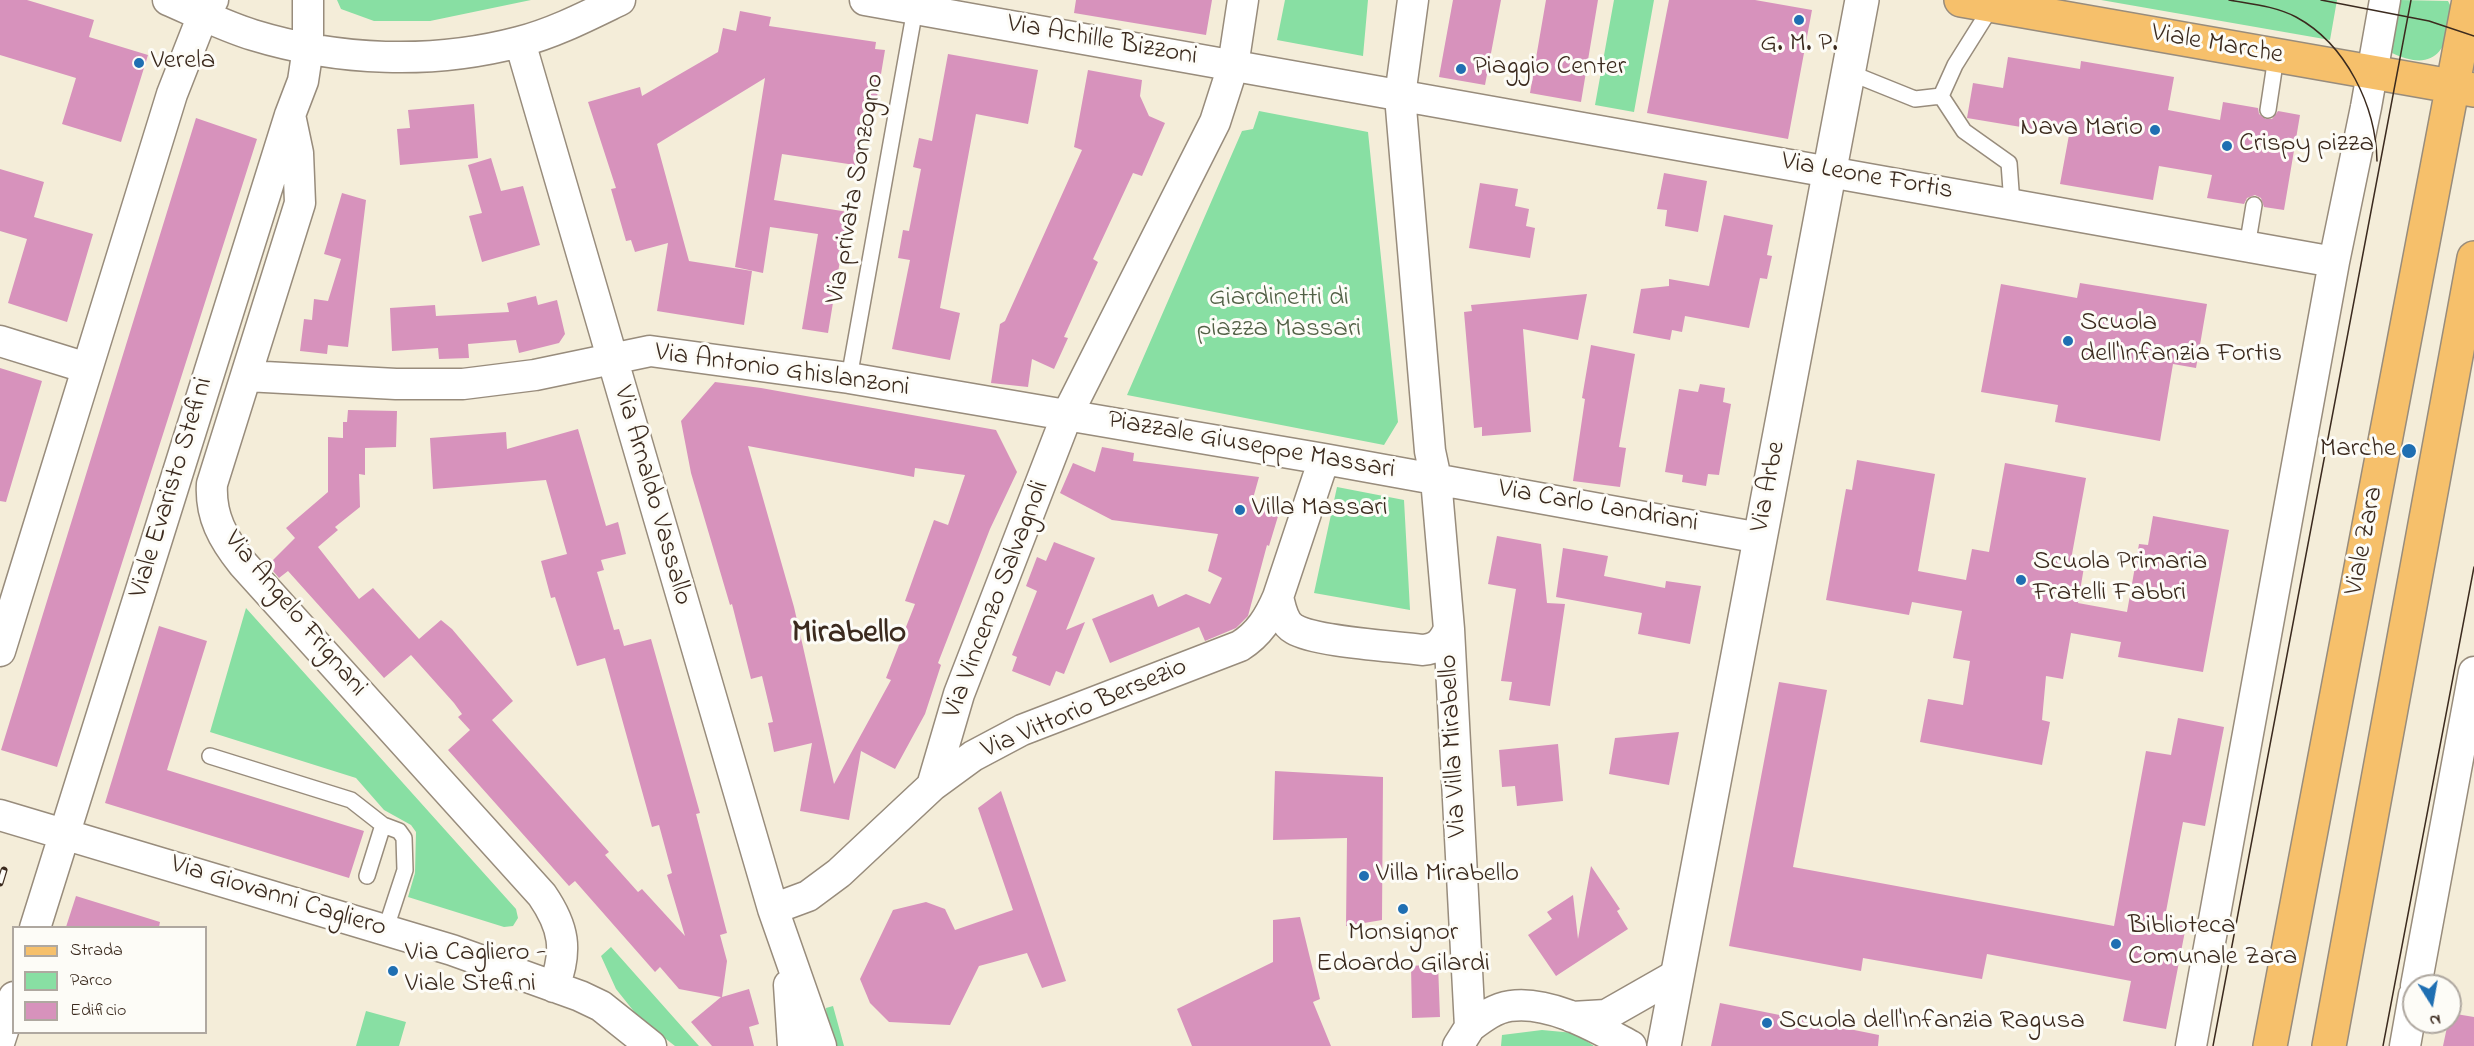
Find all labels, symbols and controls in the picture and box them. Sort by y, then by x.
street label: Via Achille Bizzoni [1004,9,1200,75]
marker: G. M. P. [1792,13,1806,27]
street label: Viale Marche [2149,18,2285,74]
place label: G. M. P. [1760,30,1838,62]
place label: Verela [151,47,215,79]
place label: Piaggio Center [1473,53,1626,85]
marker: Verela [132,56,146,70]
marker: Piaggio Center [1454,62,1468,76]
street label: Via privata Sonzogno [821,71,893,307]
place label: Nava Mario [2020,114,2143,146]
marker: Nava Mario [2148,123,2162,137]
place label: Crispy pizza [2239,130,2374,162]
marker: Crispy pizza [2220,139,2234,153]
street label: Via Leone Fortis [1779,147,1955,209]
park label: Giardinetti di piazza Massari [1197,284,1361,347]
place label: Scuola dell'Infanzia Fortis [2080,309,2282,372]
marker: Scuola dell'Infanzia Fortis [2061,334,2075,348]
street label: Via Antonio Ghislanzoni [653,338,911,406]
street label: Viale Evaristo Stefini [124,374,222,602]
street label: Via Arnaldo Vassallo [604,383,698,609]
street label: Piazzale Giuseppe Massari [1105,406,1397,488]
place label: Marche [2320,435,2396,467]
street label: Via Arbe [1745,439,1795,535]
marker: Marche [2400,442,2418,460]
street label: Via Carlo Landriani [1496,474,1700,542]
street label: Via Vincenzo Salvagnoli [938,477,1058,723]
street label: Viale Zara [2340,484,2392,598]
place label: Villa Massari [1252,494,1388,526]
marker: Villa Massari [1233,503,1247,517]
street label: Via Angelo Frignani [215,525,373,705]
place label: Scuola Primaria Fratelli Fabbri [2033,548,2207,611]
marker: Scuola Primaria Fratelli Fabbri [2014,573,2028,587]
district label: Mirabello [792,616,906,656]
street label: Via Vittorio Bersezio [977,652,1193,768]
street label: Via Villa Mirabello [1434,654,1476,838]
street label: Via Giovanni Cagliero [166,850,390,946]
place label: Villa Mirabello [1376,860,1519,892]
marker: Villa Mirabello [1357,869,1371,883]
marker: Monsignor Edoardo Gilardi [1396,902,1410,916]
place label: Biblioteca Comunale Zara [2128,912,2297,975]
place label: Monsignor Edoardo Gilardi [1316,919,1490,982]
legend [12,926,207,1034]
marker: Biblioteca Comunale Zara [2109,937,2123,951]
text: Strada [70,938,123,964]
place label: Via Cagliero - Viale Stefini [405,939,546,1002]
marker: Via Cagliero - Viale Stefini [386,964,400,978]
text: Parco [70,968,112,994]
north arrow [2402,974,2462,1034]
text: Edificio [70,998,126,1024]
place label: Scuola dell'Infanzia Ragusa [1779,1007,2085,1039]
text: N [2427,1007,2443,1033]
marker: Scuola dell'Infanzia Ragusa [1760,1016,1774,1030]

